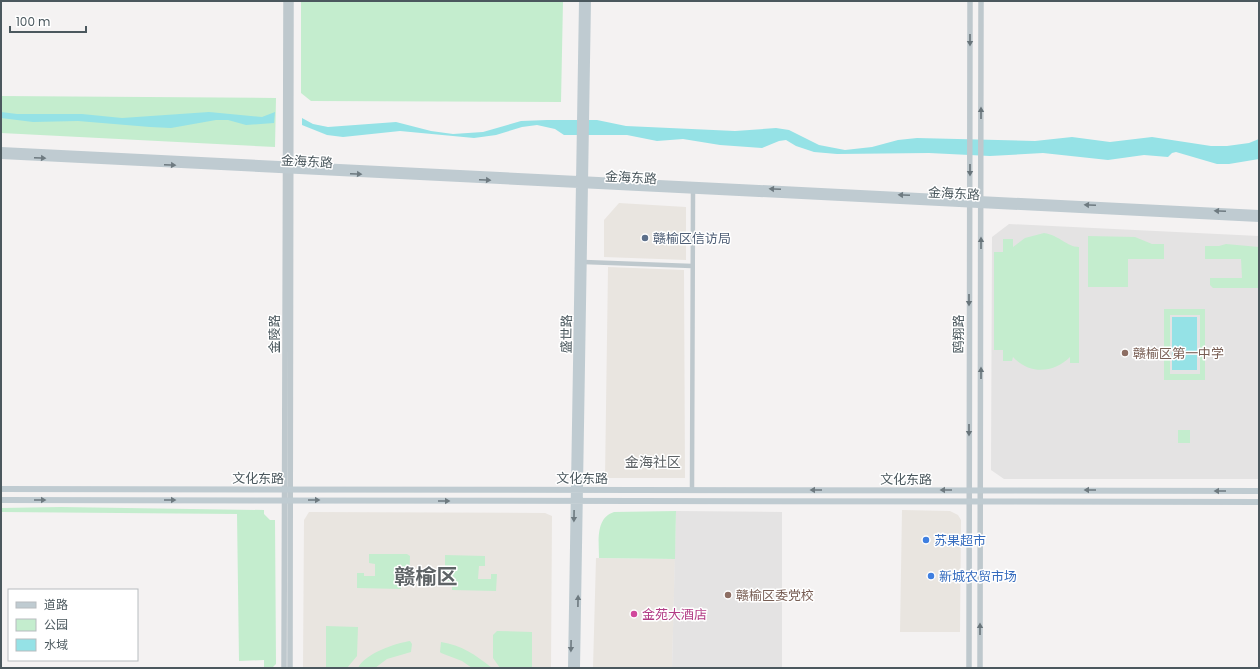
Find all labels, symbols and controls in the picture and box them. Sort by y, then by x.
scale bar [10,8,86,34]
text: 100 m [16,13,50,30]
one-way arrow [967,34,973,47]
one-way arrow [978,106,984,119]
street label: 金海东路 [281,151,333,172]
one-way arrow [34,155,46,162]
one-way arrow [164,162,177,168]
one-way arrow [967,164,973,177]
street label: 金海东路 [605,167,657,188]
one-way arrow [350,171,363,177]
one-way arrow [479,177,491,184]
street label: 金海东路 [928,183,980,204]
one-way arrow [768,186,781,192]
one-way arrow [898,192,910,199]
one-way arrow [1084,201,1096,208]
one-way arrow [1214,207,1226,214]
place label: 赣榆区信访局 [653,229,731,248]
marker: 赣榆区信访局 [640,233,650,243]
one-way arrow [978,236,984,249]
one-way arrow [966,294,972,307]
street label: 金陵路 [265,314,284,354]
street label: 盛世路 [557,314,576,354]
street label: 鸥翔路 [949,314,968,354]
place label: 赣榆区第一中学 [1133,344,1224,363]
marker: 赣榆区第一中学 [1120,348,1130,358]
one-way arrow [978,366,984,379]
one-way arrow [966,424,972,437]
district label: 金海社区 [625,452,681,472]
street label: 文化东路 [232,469,284,488]
street label: 文化东路 [556,469,608,488]
street label: 文化东路 [880,470,932,489]
one-way arrow [809,487,822,493]
one-way arrow [939,487,952,493]
one-way arrow [1083,487,1096,493]
one-way arrow [1213,488,1226,494]
one-way arrow [34,497,47,503]
one-way arrow [164,497,177,503]
one-way arrow [308,497,321,503]
one-way arrow [438,498,451,504]
one-way arrow [571,510,577,523]
place label: 苏果超市 [934,531,986,550]
marker: 苏果超市 [921,535,931,545]
district label: 赣榆区 [395,562,458,591]
place label: 新城农贸市场 [939,567,1017,586]
marker: 新城农贸市场 [926,571,936,581]
place label: 赣榆区委党校 [736,586,814,605]
legend [8,589,138,661]
marker: 赣榆区委党校 [723,590,733,600]
one-way arrow [575,594,581,607]
text: 道路 [44,596,68,613]
place label: 金苑大酒店 [642,605,707,624]
marker: 金苑大酒店 [629,609,639,619]
text: 公园 [44,616,68,633]
one-way arrow [977,622,983,635]
text: 水域 [44,636,68,653]
one-way arrow [568,640,574,653]

